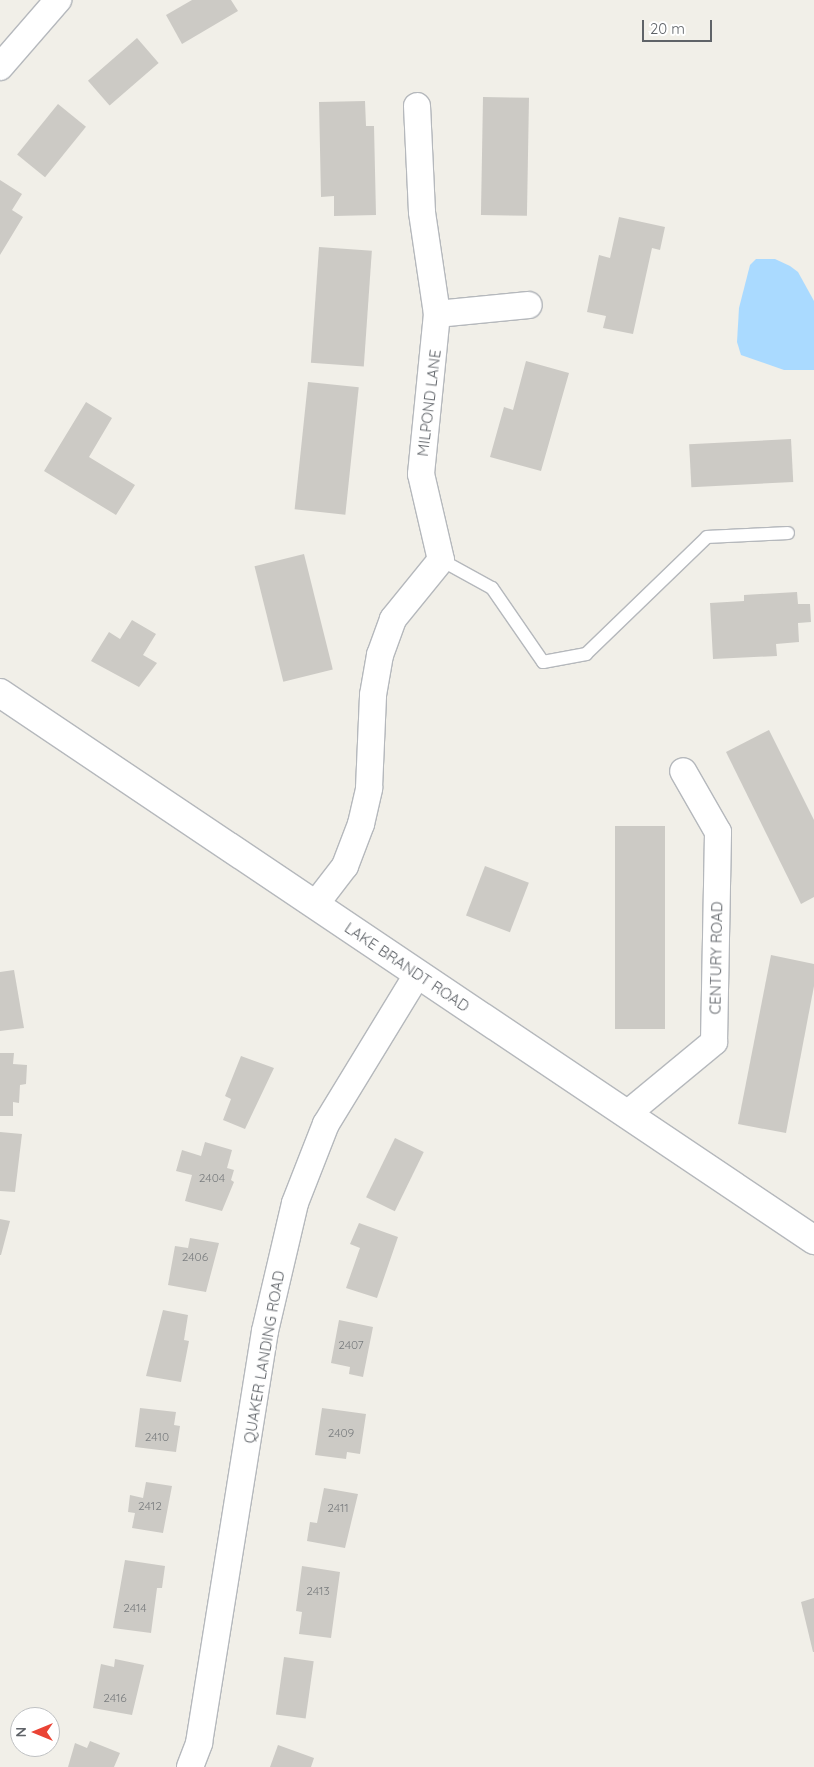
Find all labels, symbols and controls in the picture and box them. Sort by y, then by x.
scale bar [644,10,714,42]
text: 20 m [650,19,685,38]
street label: MILPOND LANE [414,349,444,457]
street label: CENTURY ROAD [706,901,726,1015]
street label: LAKE BRANDT ROAD [341,919,473,1015]
house number: 2404 [199,1171,225,1185]
house number: 2406 [182,1250,208,1264]
street label: QUAKER LANDING ROAD [240,1269,288,1445]
house number: 2407 [338,1338,364,1352]
house number: 2409 [328,1426,354,1440]
house number: 2410 [145,1430,169,1444]
house number: 2412 [138,1499,162,1513]
house number: 2411 [327,1501,349,1515]
house number: 2413 [306,1584,330,1598]
house number: 2414 [123,1601,147,1615]
house number: 2416 [103,1691,127,1705]
north arrow [10,1707,60,1757]
text: N [12,1727,30,1737]

